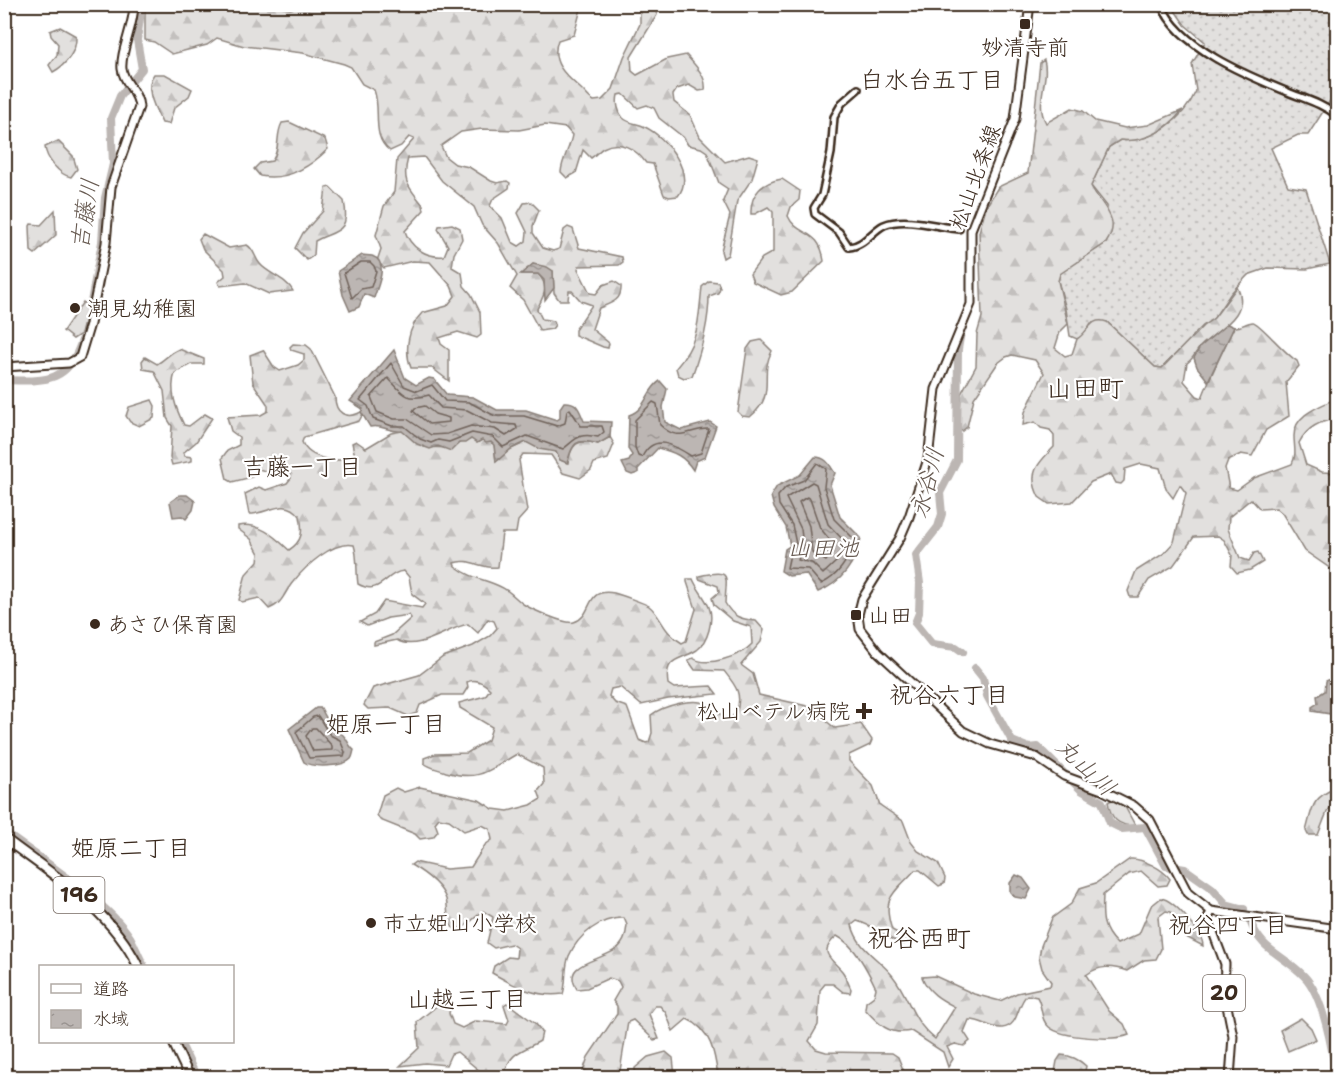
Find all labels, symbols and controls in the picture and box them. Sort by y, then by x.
marker: 妙清寺前 [1018,17,1032,31]
place label: 妙清寺前 [981,33,1069,62]
district label: 白水台五丁目 [860,64,1004,96]
street label: 松山北条線 [943,120,1007,234]
water label: 吉藤川 [64,176,106,252]
place label: 潮見幼稚園 [87,294,197,323]
marker: 潮見幼稚園 [68,301,82,315]
district label: 山田町 [1046,370,1124,405]
water label: 永谷川 [902,444,952,522]
district label: 吉藤一丁目 [242,451,362,483]
water label: 山田池 [787,532,860,564]
place label: 山田 [868,601,912,630]
marker: 山田 [849,608,863,622]
place label: あさひ保育園 [107,610,238,639]
marker: あさひ保育園 [88,617,102,631]
district label: 祝谷六丁目 [889,679,1009,711]
place label: 松山ベテル病院 [697,697,850,726]
marker: 松山ベテル病院 [855,702,873,720]
district label: 姫原一丁目 [326,708,446,740]
water label: 丸山川 [1049,730,1123,804]
district label: 姫原二丁目 [71,832,191,864]
road number: 196 [54,877,104,913]
place label: 市立姫山小学校 [383,909,537,938]
district label: 祝谷四丁目 [1168,909,1288,941]
marker: 市立姫山小学校 [364,916,378,930]
district label: 祝谷西町 [867,920,971,955]
legend [39,965,234,1043]
road number: 20 [1203,975,1245,1011]
text: 道路 [93,977,129,1001]
district label: 山越三丁目 [407,983,527,1015]
text: 水域 [93,1007,129,1031]

